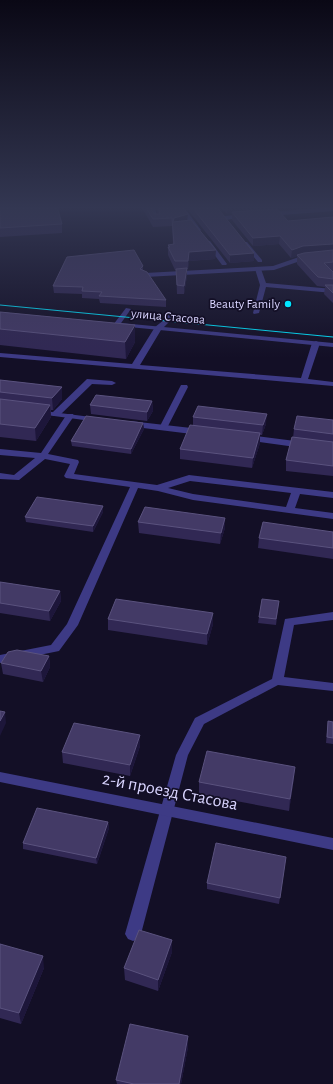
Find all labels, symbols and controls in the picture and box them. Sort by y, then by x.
place label: Beauty Family [209,298,280,311]
marker: Beauty Family [283,299,293,309]
street label: улица Стасова [130,307,206,327]
street label: 2-й проезд Стасова [101,770,239,814]

